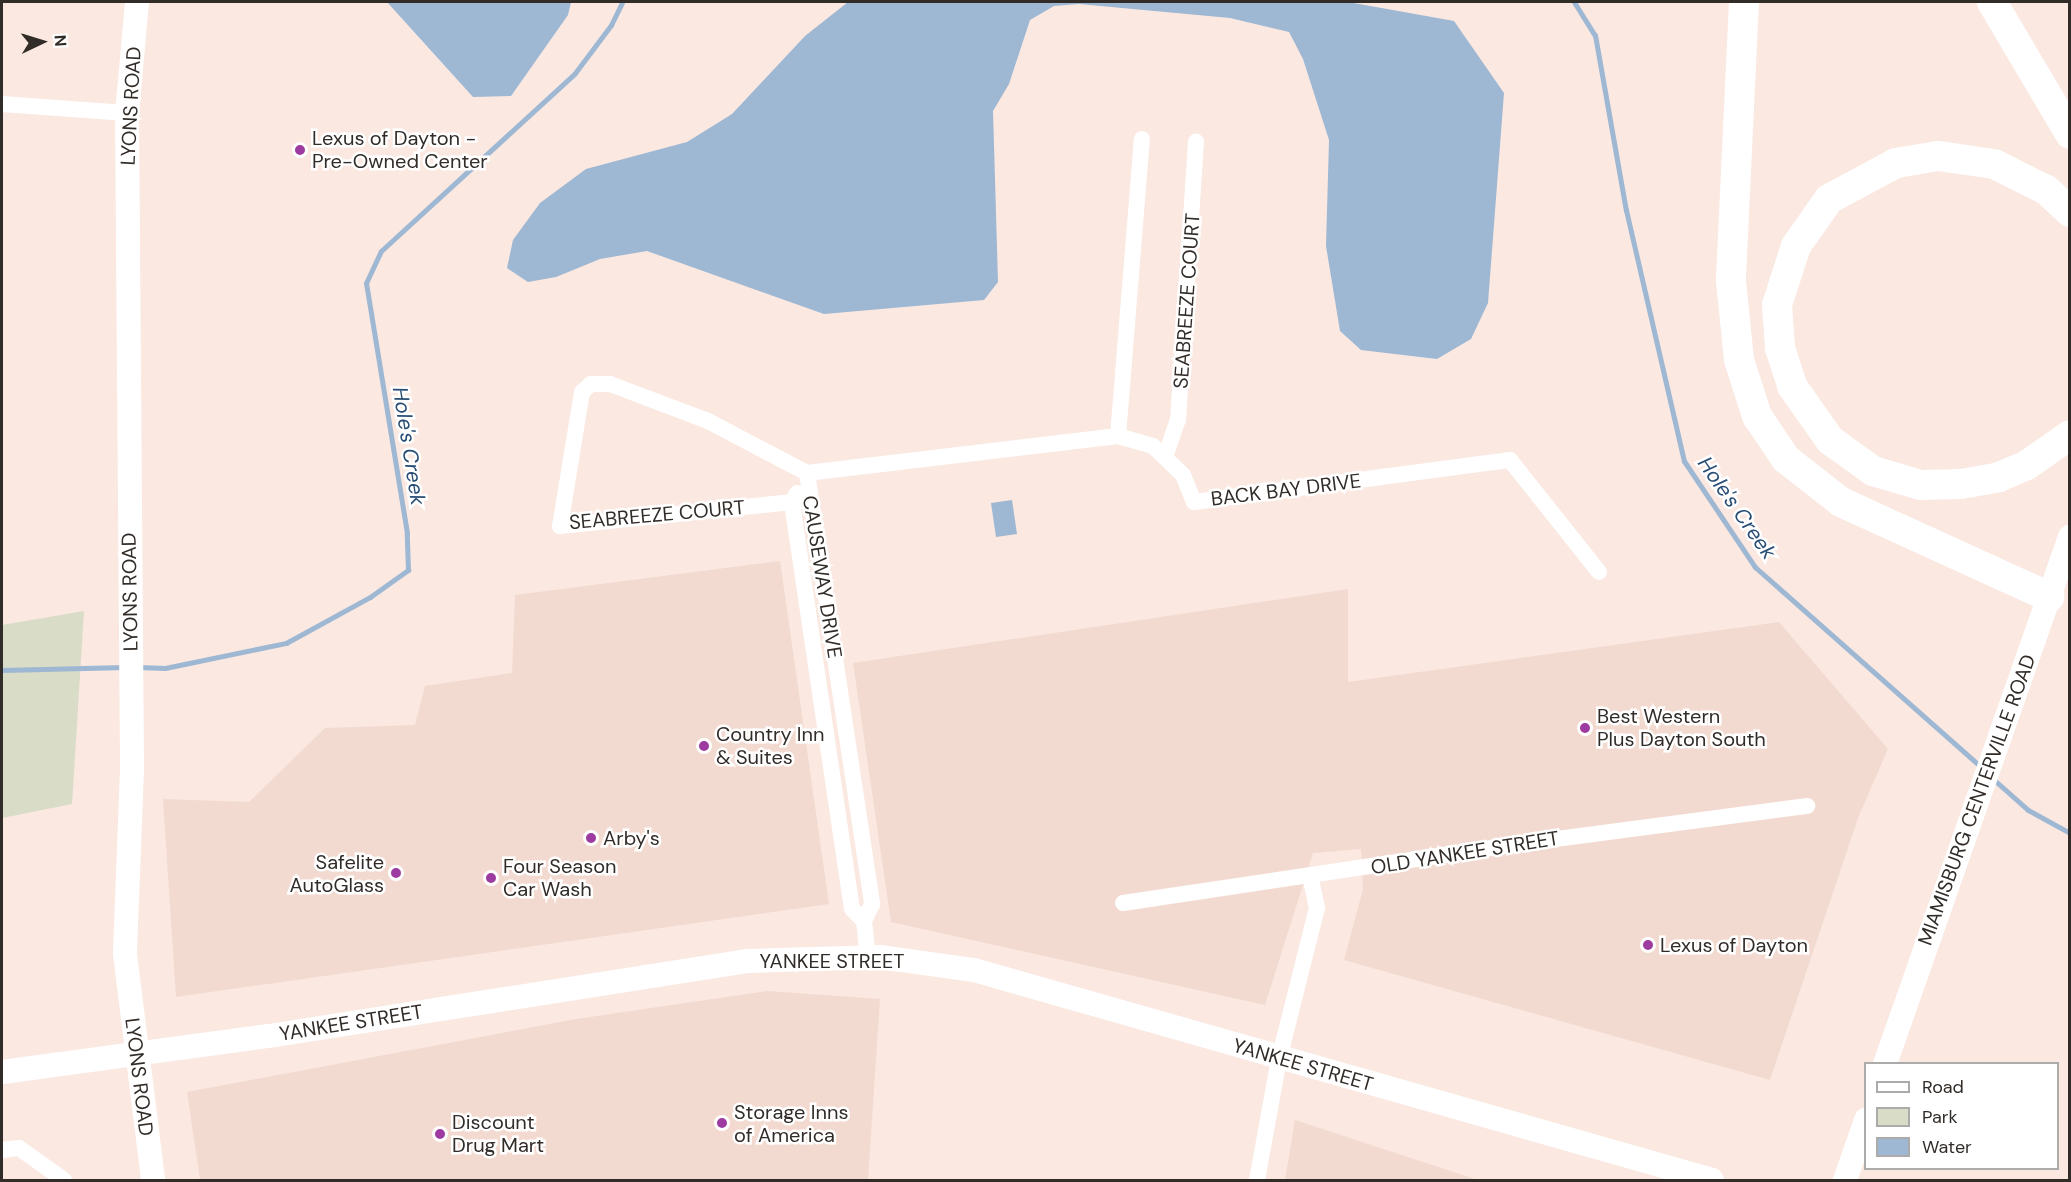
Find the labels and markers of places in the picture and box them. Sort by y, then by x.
place label: Lexus of Dayton - Pre-Owned Center [312,126,488,173]
marker: Lexus of Dayton - Pre-Owned Center [293,143,307,157]
place label: Best Western Plus Dayton South [1597,704,1766,751]
marker: Best Western Plus Dayton South [1578,721,1592,735]
place label: Country Inn & Suites [716,722,824,769]
marker: Country Inn & Suites [697,739,711,753]
place label: Arby's [603,826,660,850]
marker: Arby's [584,831,598,845]
place label: Safelite AutoGlass [289,850,384,897]
place label: Four Season Car Wash [503,855,617,902]
marker: Safelite AutoGlass [389,866,403,880]
marker: Four Season Car Wash [484,871,498,885]
place label: Lexus of Dayton [1660,933,1808,957]
marker: Lexus of Dayton [1641,938,1655,952]
place label: Storage Inns of America [734,1100,848,1147]
place label: Discount Drug Mart [452,1110,544,1157]
marker: Storage Inns of America [715,1116,729,1130]
marker: Discount Drug Mart [433,1127,447,1141]

